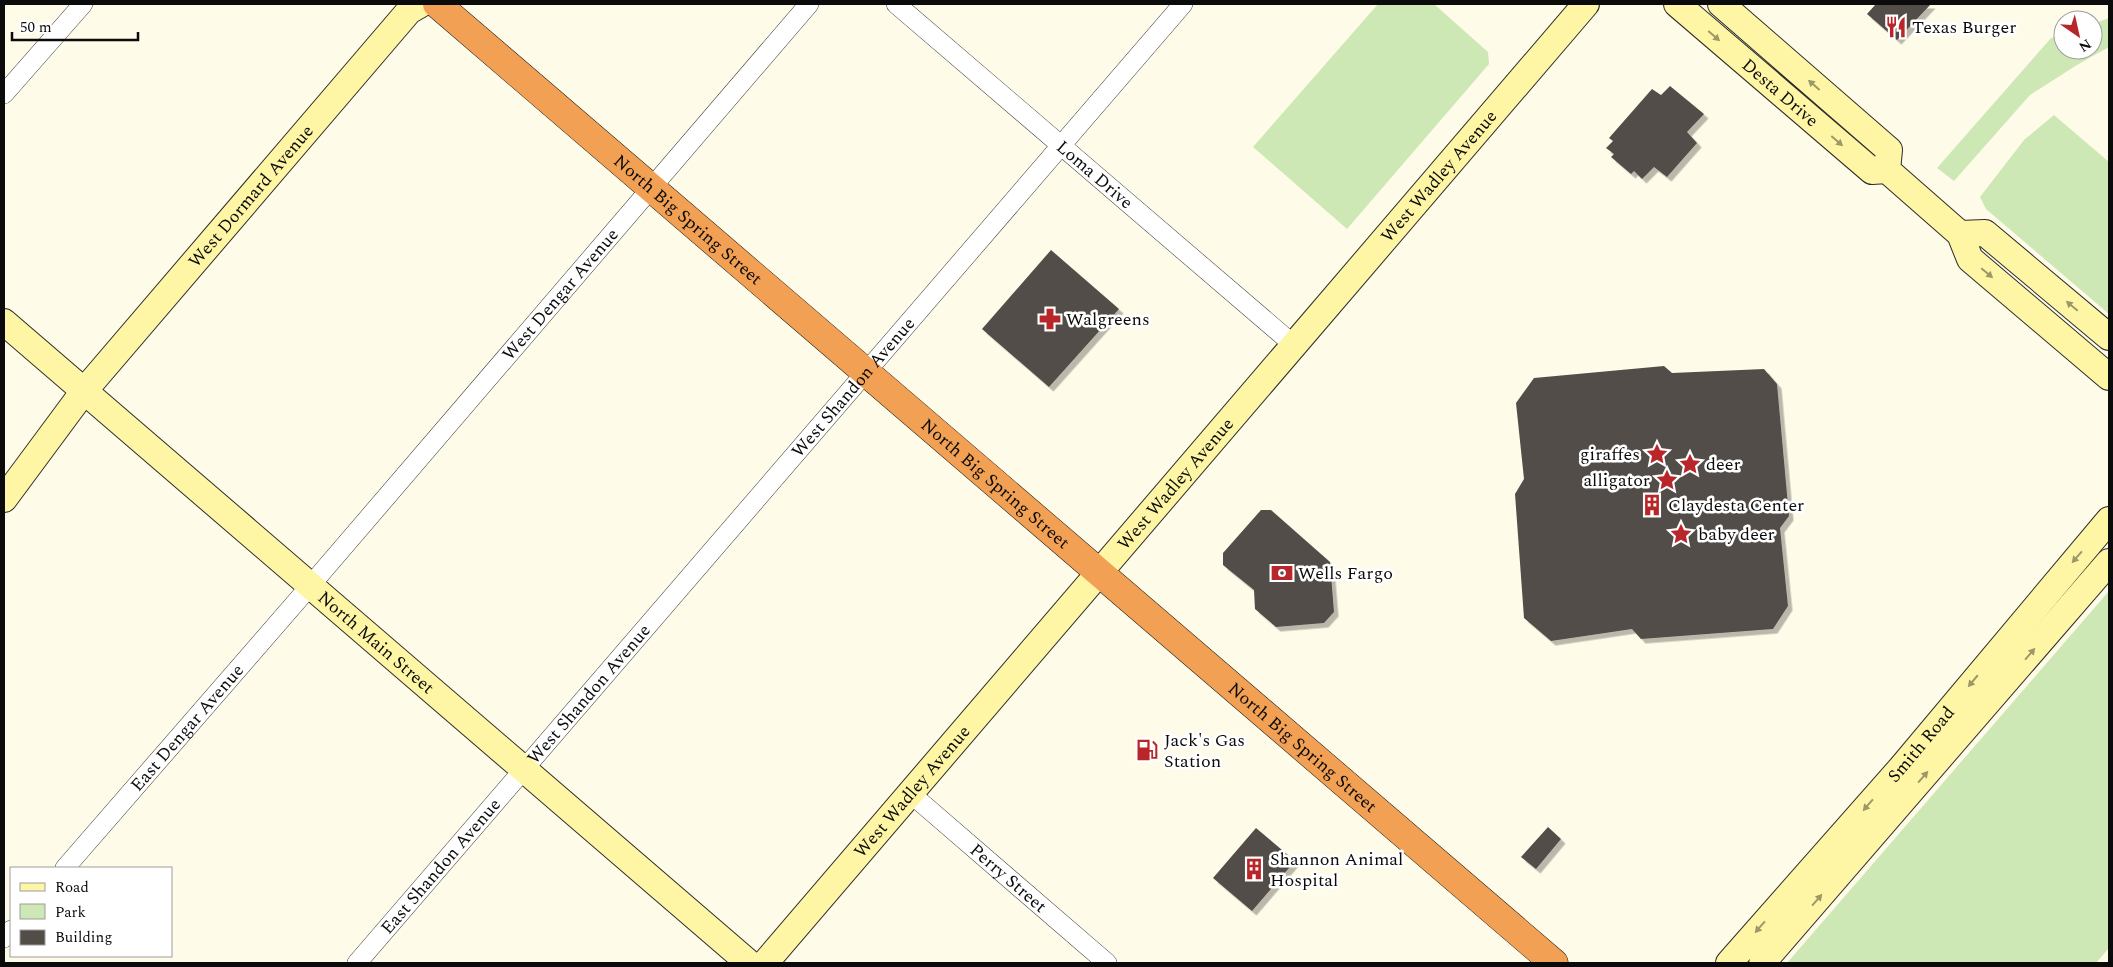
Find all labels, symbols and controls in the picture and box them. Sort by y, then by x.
scale bar [12,10,139,42]
north arrow [2053,10,2103,60]
restaurant icon: Texas Burger [1883,14,1909,40]
place label: Texas Burger [1912,14,2016,41]
text: 50 m [20,16,52,39]
one-way arrow [1707,30,1720,41]
text: N [2074,33,2096,57]
street label: Desta Drive [1735,52,1824,134]
one-way arrow [1809,79,1821,91]
street label: West Wadley Avenue [1374,104,1504,249]
street label: West Dormard Avenue [182,119,320,274]
street label: Loma Drive [1050,134,1139,216]
one-way arrow [1831,136,1844,147]
street label: North Big Spring Street [607,148,768,292]
street label: West Dengar Avenue [496,222,625,367]
one-way arrow [1981,267,1993,279]
one-way arrow [2066,301,2078,312]
pharmacy icon: Walgreens [1037,306,1063,332]
place label: Walgreens [1066,306,1150,333]
street label: West Shandon Avenue [785,311,922,464]
street label: North Big Spring Street [915,412,1076,556]
street label: West Wadley Avenue [1111,412,1240,556]
place label: giraffes [1580,441,1640,468]
place icon: giraffes [1644,441,1670,467]
place icon: deer [1677,451,1703,477]
place label: deer [1706,451,1741,478]
place label: alligator [1583,467,1650,494]
place icon: alligator [1654,467,1680,493]
building icon: Claydesta Center [1639,492,1665,518]
place label: Claydesta Center [1668,492,1804,519]
place icon: baby deer [1668,521,1694,547]
place label: baby deer [1698,521,1775,548]
one-way arrow [2071,550,2083,562]
bank icon: Wells Fargo [1269,560,1295,586]
place label: Wells Fargo [1298,560,1393,587]
street label: North Main Street [311,585,440,701]
street label: West Shandon Avenue [521,618,657,771]
one-way arrow [2024,648,2035,661]
street label: East Dengar Avenue [124,658,251,798]
one-way arrow [1967,675,1979,687]
street label: North Big Spring Street [1222,676,1383,819]
street label: Smith Road [1881,700,1961,789]
street label: West Wadley Avenue [848,719,977,864]
place label: Jack's Gas Station [1164,727,1245,775]
fuel station icon: Jack's Gas Station [1134,737,1160,763]
one-way arrow [1917,771,1929,783]
street label: East Shandon Avenue [374,792,507,941]
one-way arrow [1862,799,1874,811]
street label: Perry Street [963,837,1053,919]
place label: Shannon Animal Hospital [1270,846,1403,894]
building icon: Shannon Animal Hospital [1241,856,1267,882]
legend [10,867,172,957]
text: Road [55,876,89,899]
one-way arrow [1811,894,1823,906]
text: Park [55,901,86,924]
one-way arrow [1755,921,1766,934]
text: Building [55,926,112,949]

